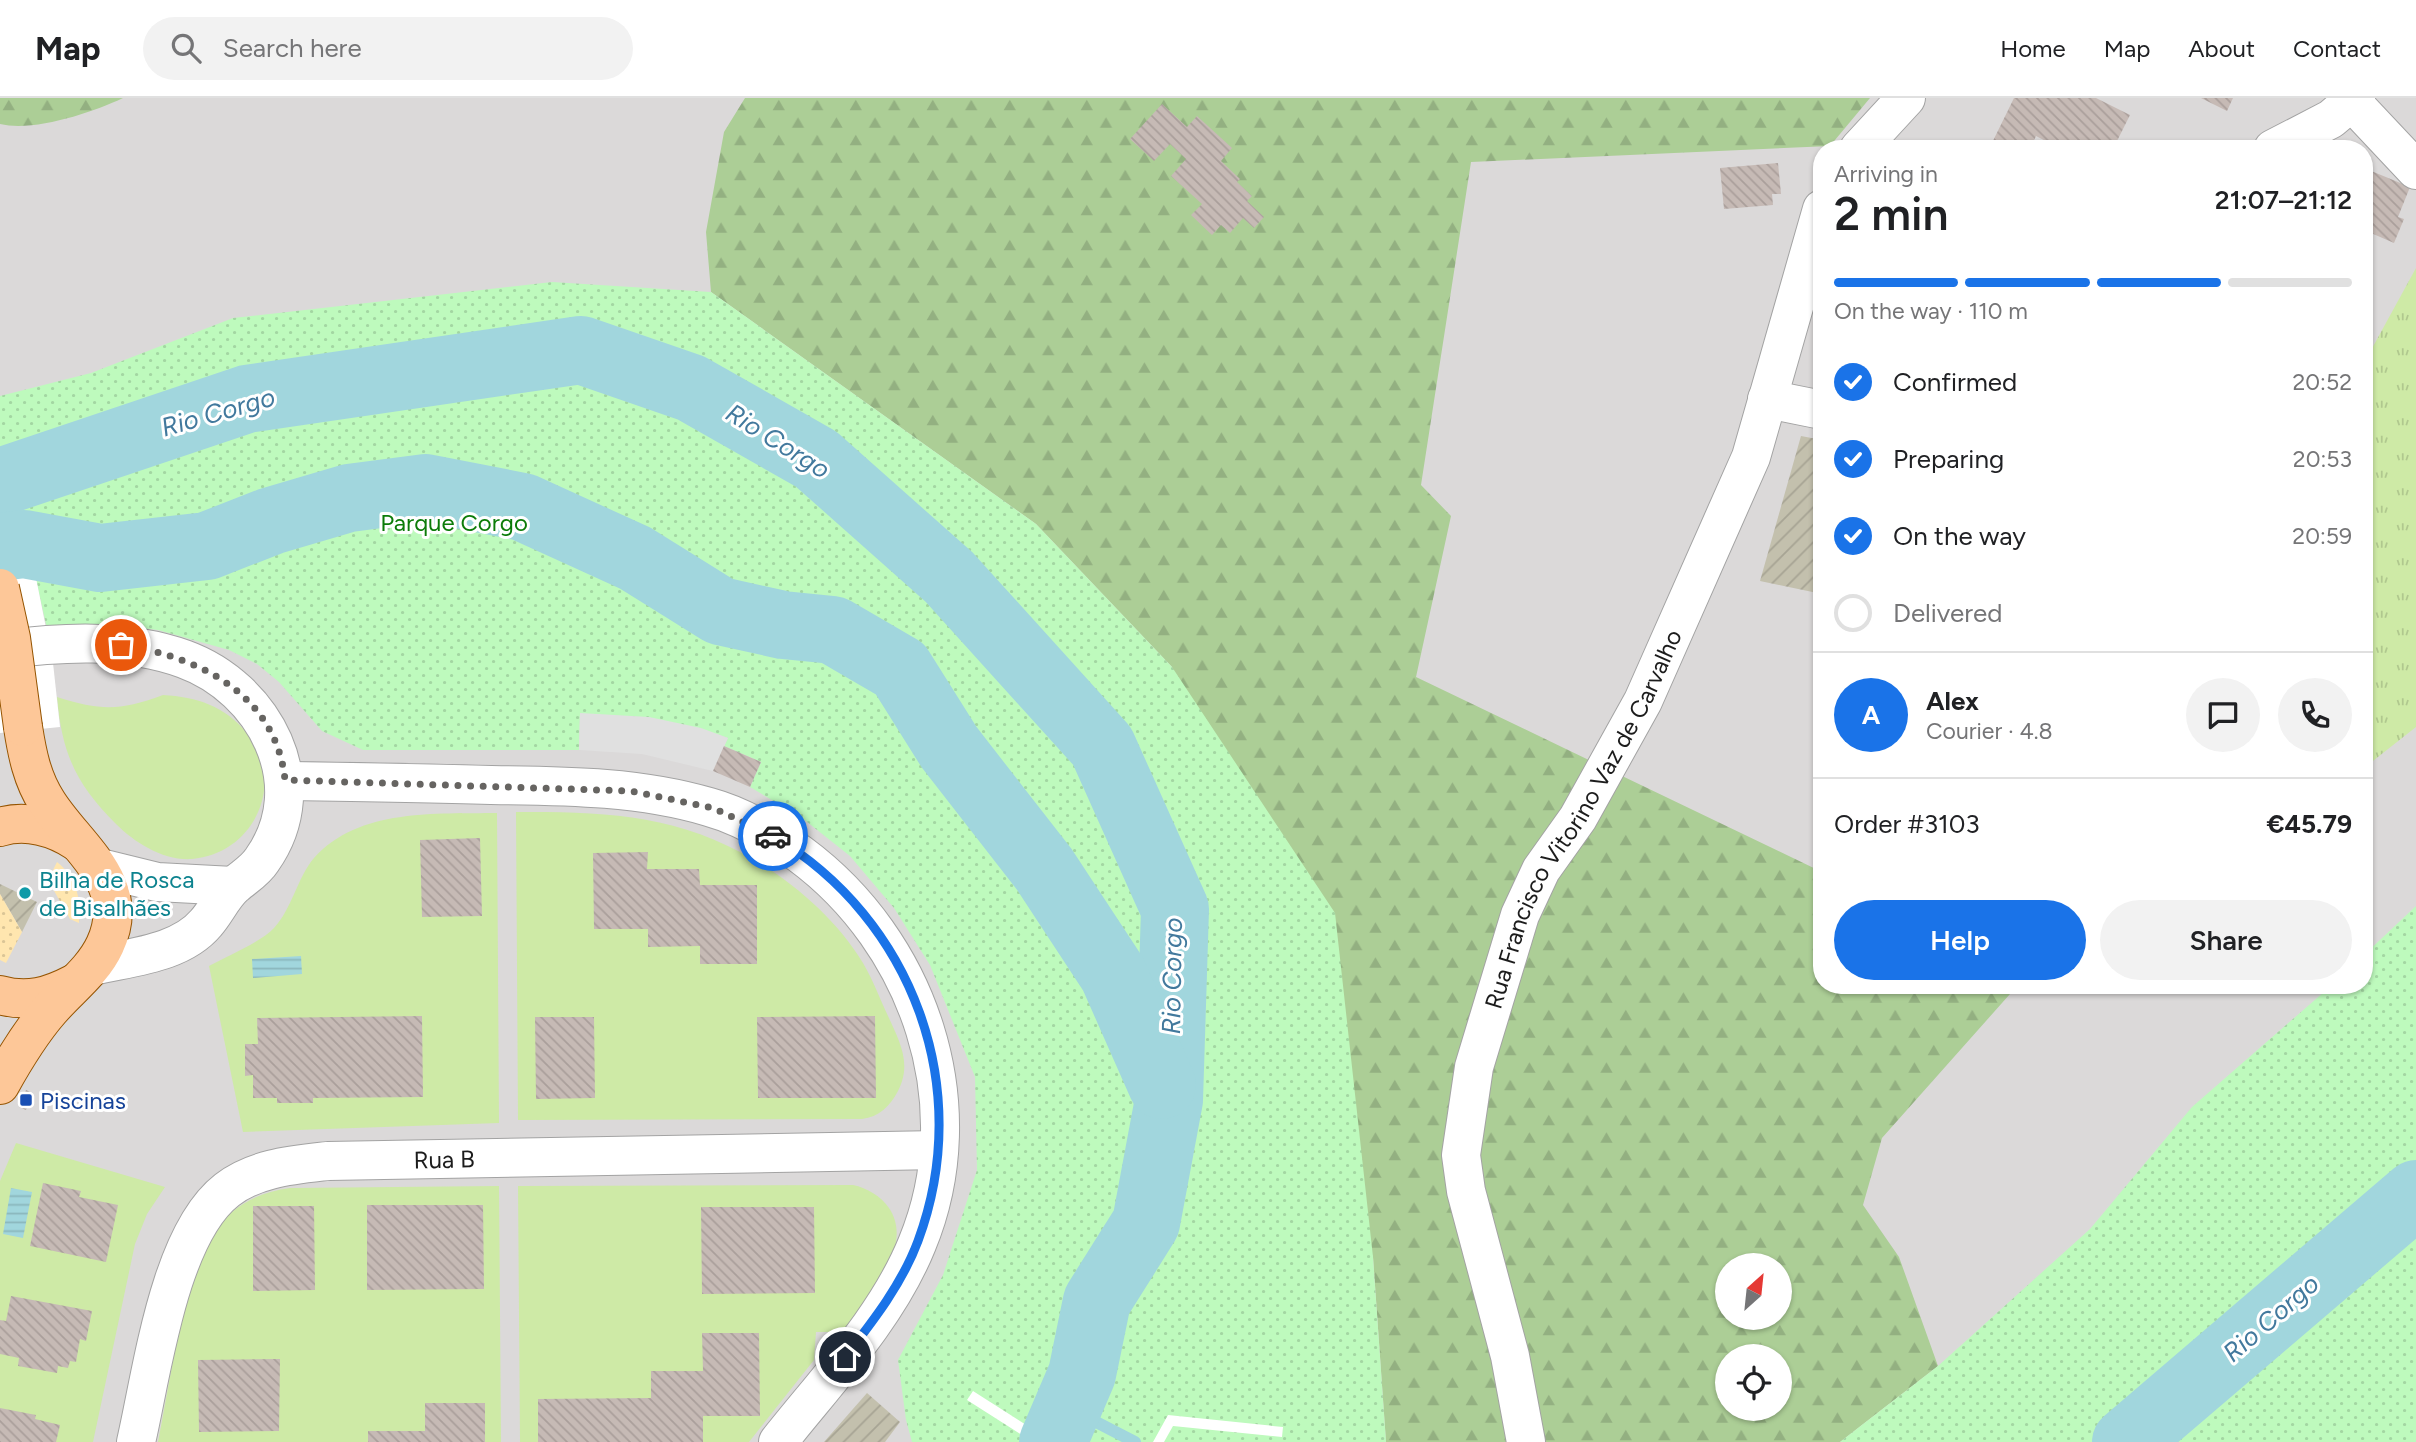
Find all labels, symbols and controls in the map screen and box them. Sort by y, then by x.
search box [143,17,633,80]
text: Map [35,29,101,68]
icon: search [167,29,205,67]
text: Search here [223,32,362,64]
text: Home [2000,34,2066,63]
text: Map [2104,34,2150,63]
text: About [2188,34,2255,63]
text: Contact [2293,34,2381,63]
text: Arriving in [1834,160,1938,188]
text: 21:07–21:12 [2215,184,2352,216]
text: 2 min [1834,186,1949,242]
text: On the way · 110 m [1834,297,2028,325]
icon: check [1834,363,1872,401]
text: Confirmed [1893,366,2017,398]
text: 20:52 [2292,368,2352,396]
water label: Rio Corgo [157,381,279,443]
water label: Rio Corgo [720,396,836,486]
icon: check [1834,440,1872,478]
text: Preparing [1893,443,2004,475]
text: 20:53 [2293,445,2352,473]
park label: Parque Corgo [380,508,528,537]
icon: check [1834,517,1872,555]
text: On the way [1893,520,2026,552]
text: 20:59 [2292,522,2352,550]
text: Delivered [1893,597,2002,629]
pin [91,615,151,675]
street label: Rua Francisco Vitorino Vaz de Carvalho [1478,625,1687,1012]
icon: bag [102,626,140,664]
button: chat [2186,678,2260,752]
button: phone [2278,678,2352,752]
text: Alex [1926,685,1979,717]
text: A [1862,699,1880,731]
text: Courier · 4.8 [1926,717,2053,745]
courier [738,801,808,871]
text: Order #3103 [1834,808,1980,840]
text: €45.79 [2266,808,2352,840]
icon: car [754,817,792,855]
place label: Bilha de Rosca de Bisalhães [39,865,195,922]
marker: Bilha de Rosca de Bisalhães [17,885,33,901]
button: Help [1834,900,2086,980]
button: Share [2100,900,2352,980]
water label: Rio Corgo [1155,917,1189,1035]
place label: Piscinas [40,1086,126,1115]
marker: Piscinas [18,1092,34,1108]
street label: Rua B [413,1144,475,1174]
north arrow [1715,1253,1792,1330]
map controls [1715,1253,1792,1421]
water label: Rio Corgo [2216,1268,2326,1368]
pin [815,1327,875,1387]
icon: home [826,1338,864,1376]
button: locate [1715,1344,1792,1421]

